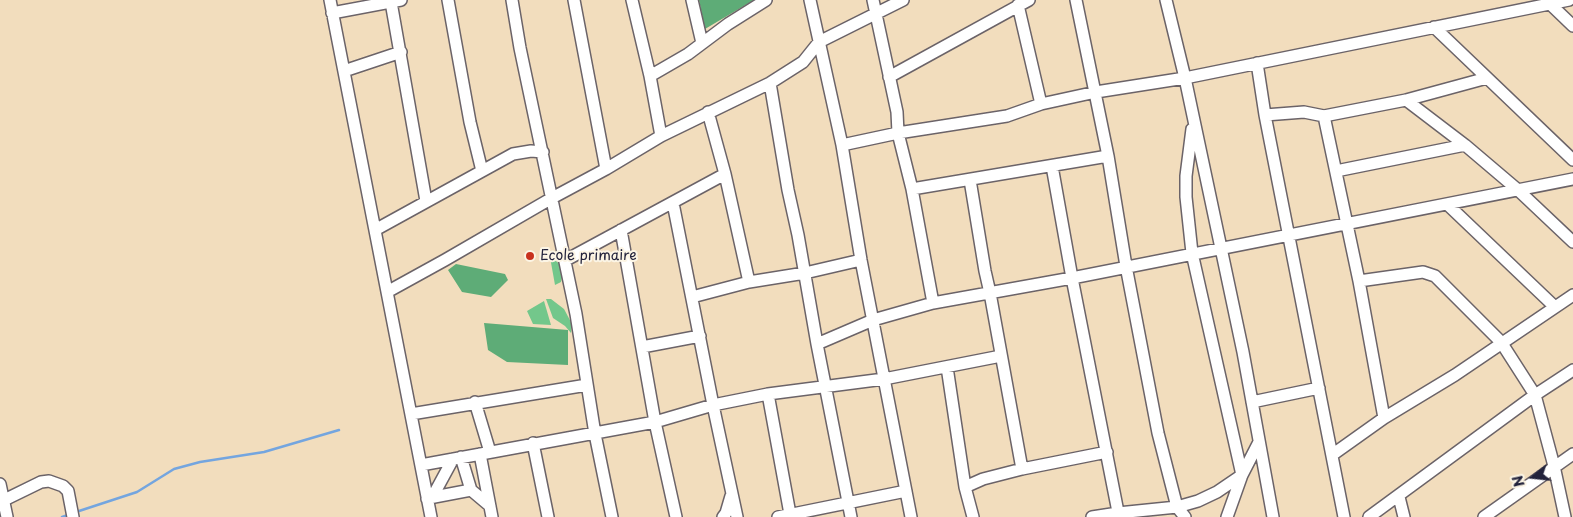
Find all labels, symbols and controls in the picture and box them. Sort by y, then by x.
place label: Ecole primaire [540,248,637,264]
marker: Ecole primaire [524,250,536,262]
north arrow [1508,452,1558,502]
text: N [1506,473,1530,489]

